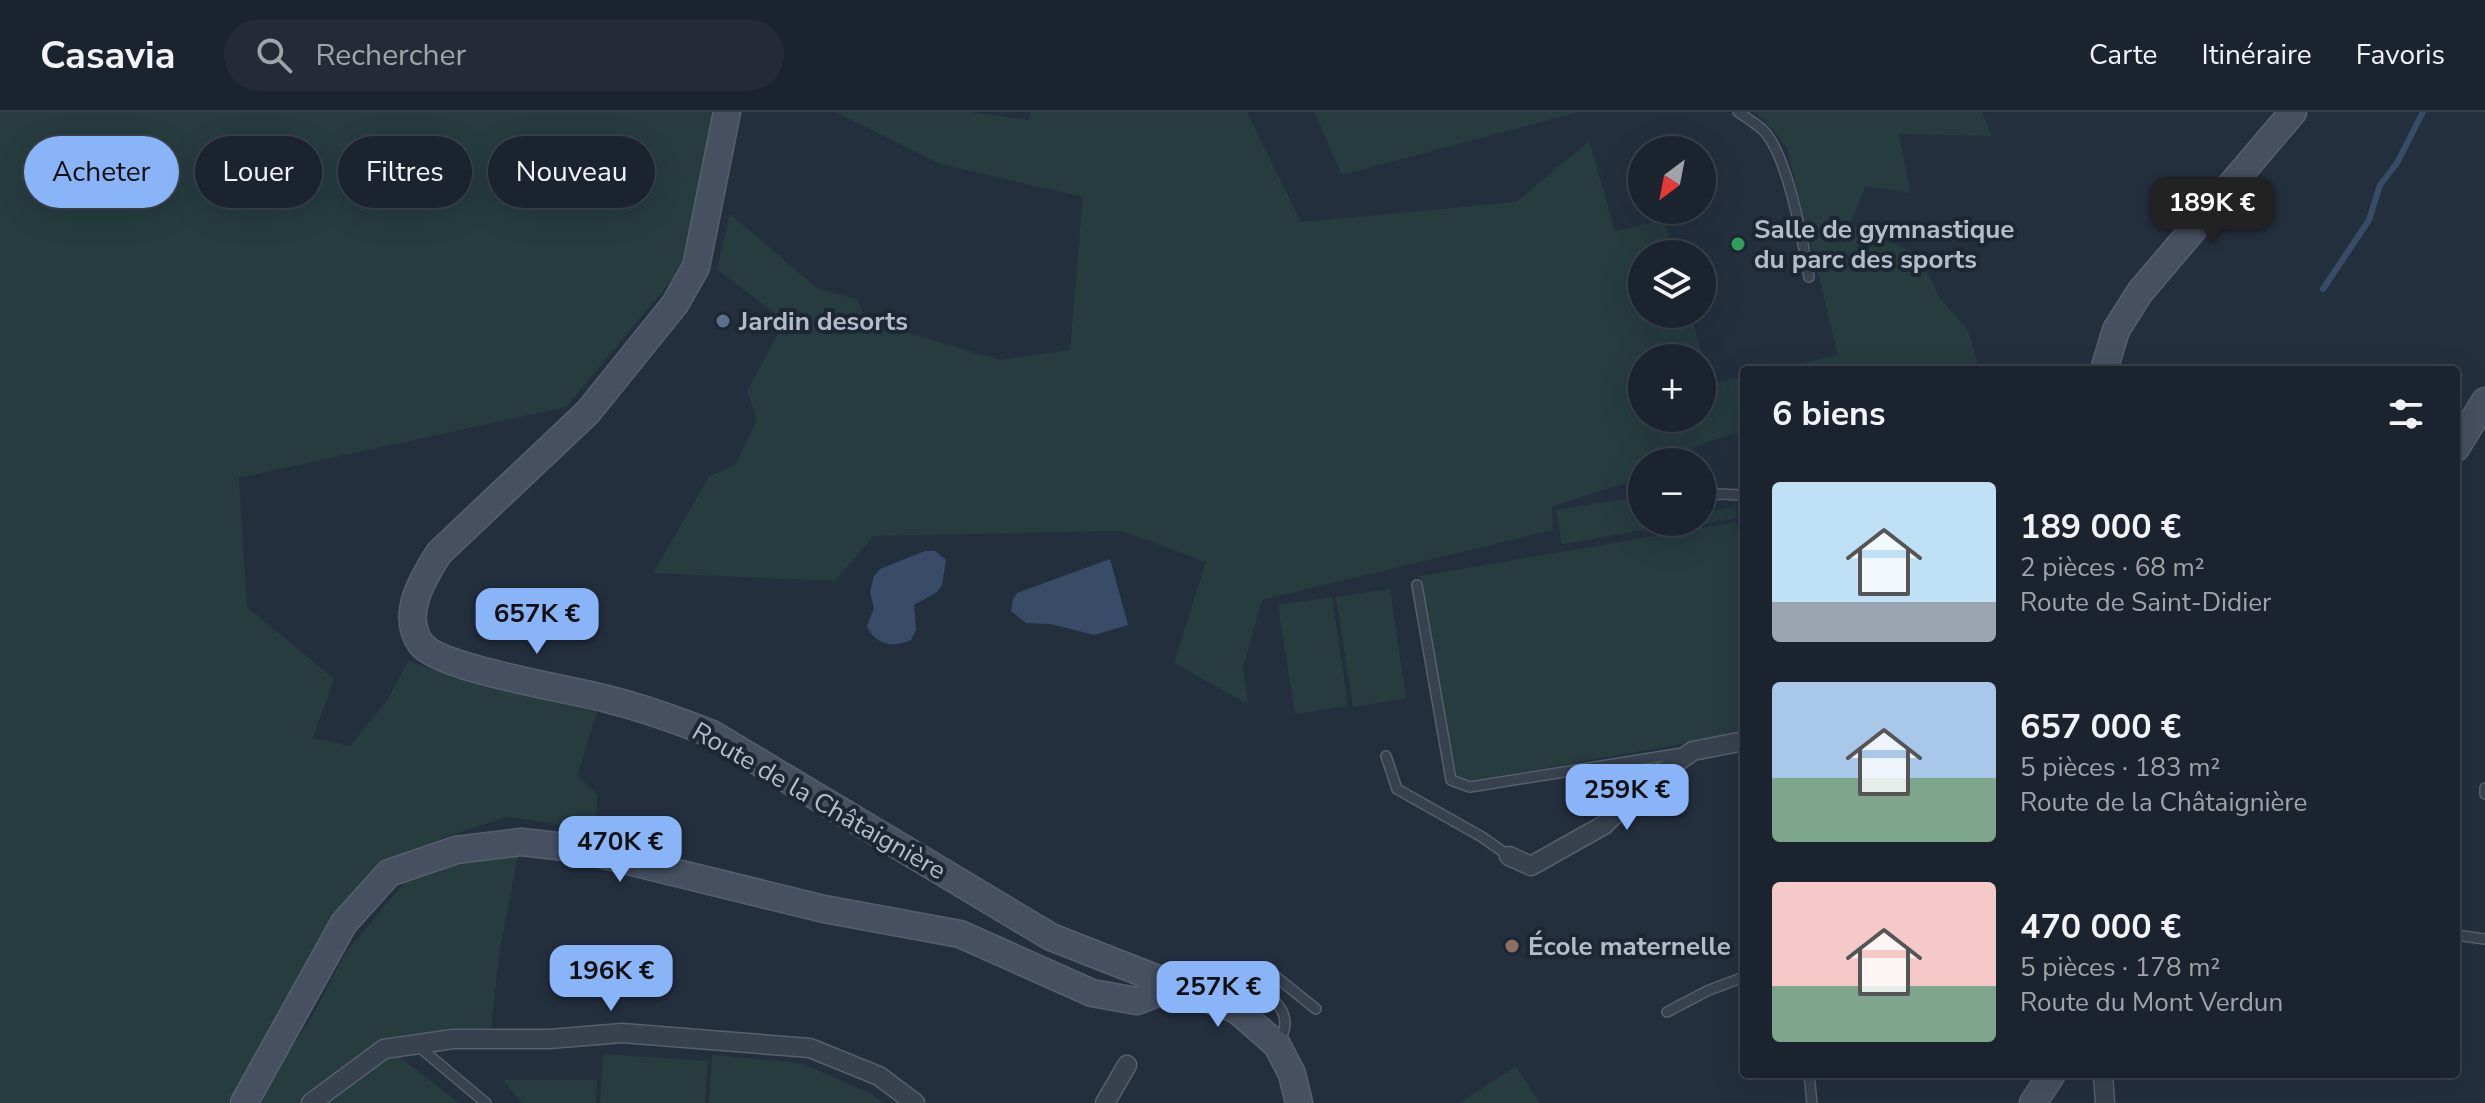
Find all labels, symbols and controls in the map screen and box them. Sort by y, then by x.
search box [224,19,784,91]
text: Casavia [40,30,176,81]
icon: search [252,33,296,77]
text: Rechercher [316,35,466,76]
text: Carte [2089,36,2158,74]
text: Itinéraire [2202,36,2312,74]
text: Favoris [2356,36,2445,74]
chip: Acheter [24,136,179,208]
chip: Louer [195,136,322,208]
chip: Filtres [338,136,472,208]
chip: Nouveau [488,136,655,208]
north arrow [1628,136,1716,224]
map controls [1628,136,1716,536]
pin: 189K € [2147,177,2277,245]
text: 189K € [2169,185,2255,220]
place label: Salle de gymnastique du parc des sports [1754,212,2014,277]
marker: Salle de gymnastique du parc des sports [1729,235,1747,253]
button: layers [1628,240,1716,328]
place label: Jardin desorts [738,304,908,339]
marker: Jardin desorts [714,312,732,330]
button: + [1628,344,1716,432]
text: 6 biens [1772,391,1886,437]
icon: filters [2384,392,2428,436]
button: − [1628,448,1716,536]
text: 189 000 € [2020,504,2181,550]
icon: home [1836,514,1932,610]
text: 2 pièces · 68 m² [2020,550,2205,585]
text: Route de Saint-Didier [2020,585,2271,620]
pin: 657K € [472,588,602,656]
text: 657K € [494,596,580,631]
text: 657 000 € [2020,704,2181,750]
street label: Route de la Châtaignière [686,714,952,888]
icon: home [1836,714,1932,810]
text: 5 pièces · 183 m² [2020,750,2220,785]
pin: 259K € [1562,764,1692,832]
text: 259K € [1584,772,1670,807]
text: Route de la Châtaignière [2020,785,2307,820]
pin: 470K € [555,816,685,884]
text: 470K € [577,824,663,859]
text: 470 000 € [2020,904,2181,950]
icon: home [1836,914,1932,1010]
place label: École maternelle [1528,929,1731,964]
marker: École maternelle [1503,937,1521,955]
pin: 196K € [546,945,676,1013]
text: 5 pièces · 178 m² [2020,950,2220,985]
text: 196K € [568,953,654,988]
pin: 257K € [1153,961,1283,1029]
text: 257K € [1175,969,1261,1004]
text: Route du Mont Verdun [2020,985,2283,1020]

